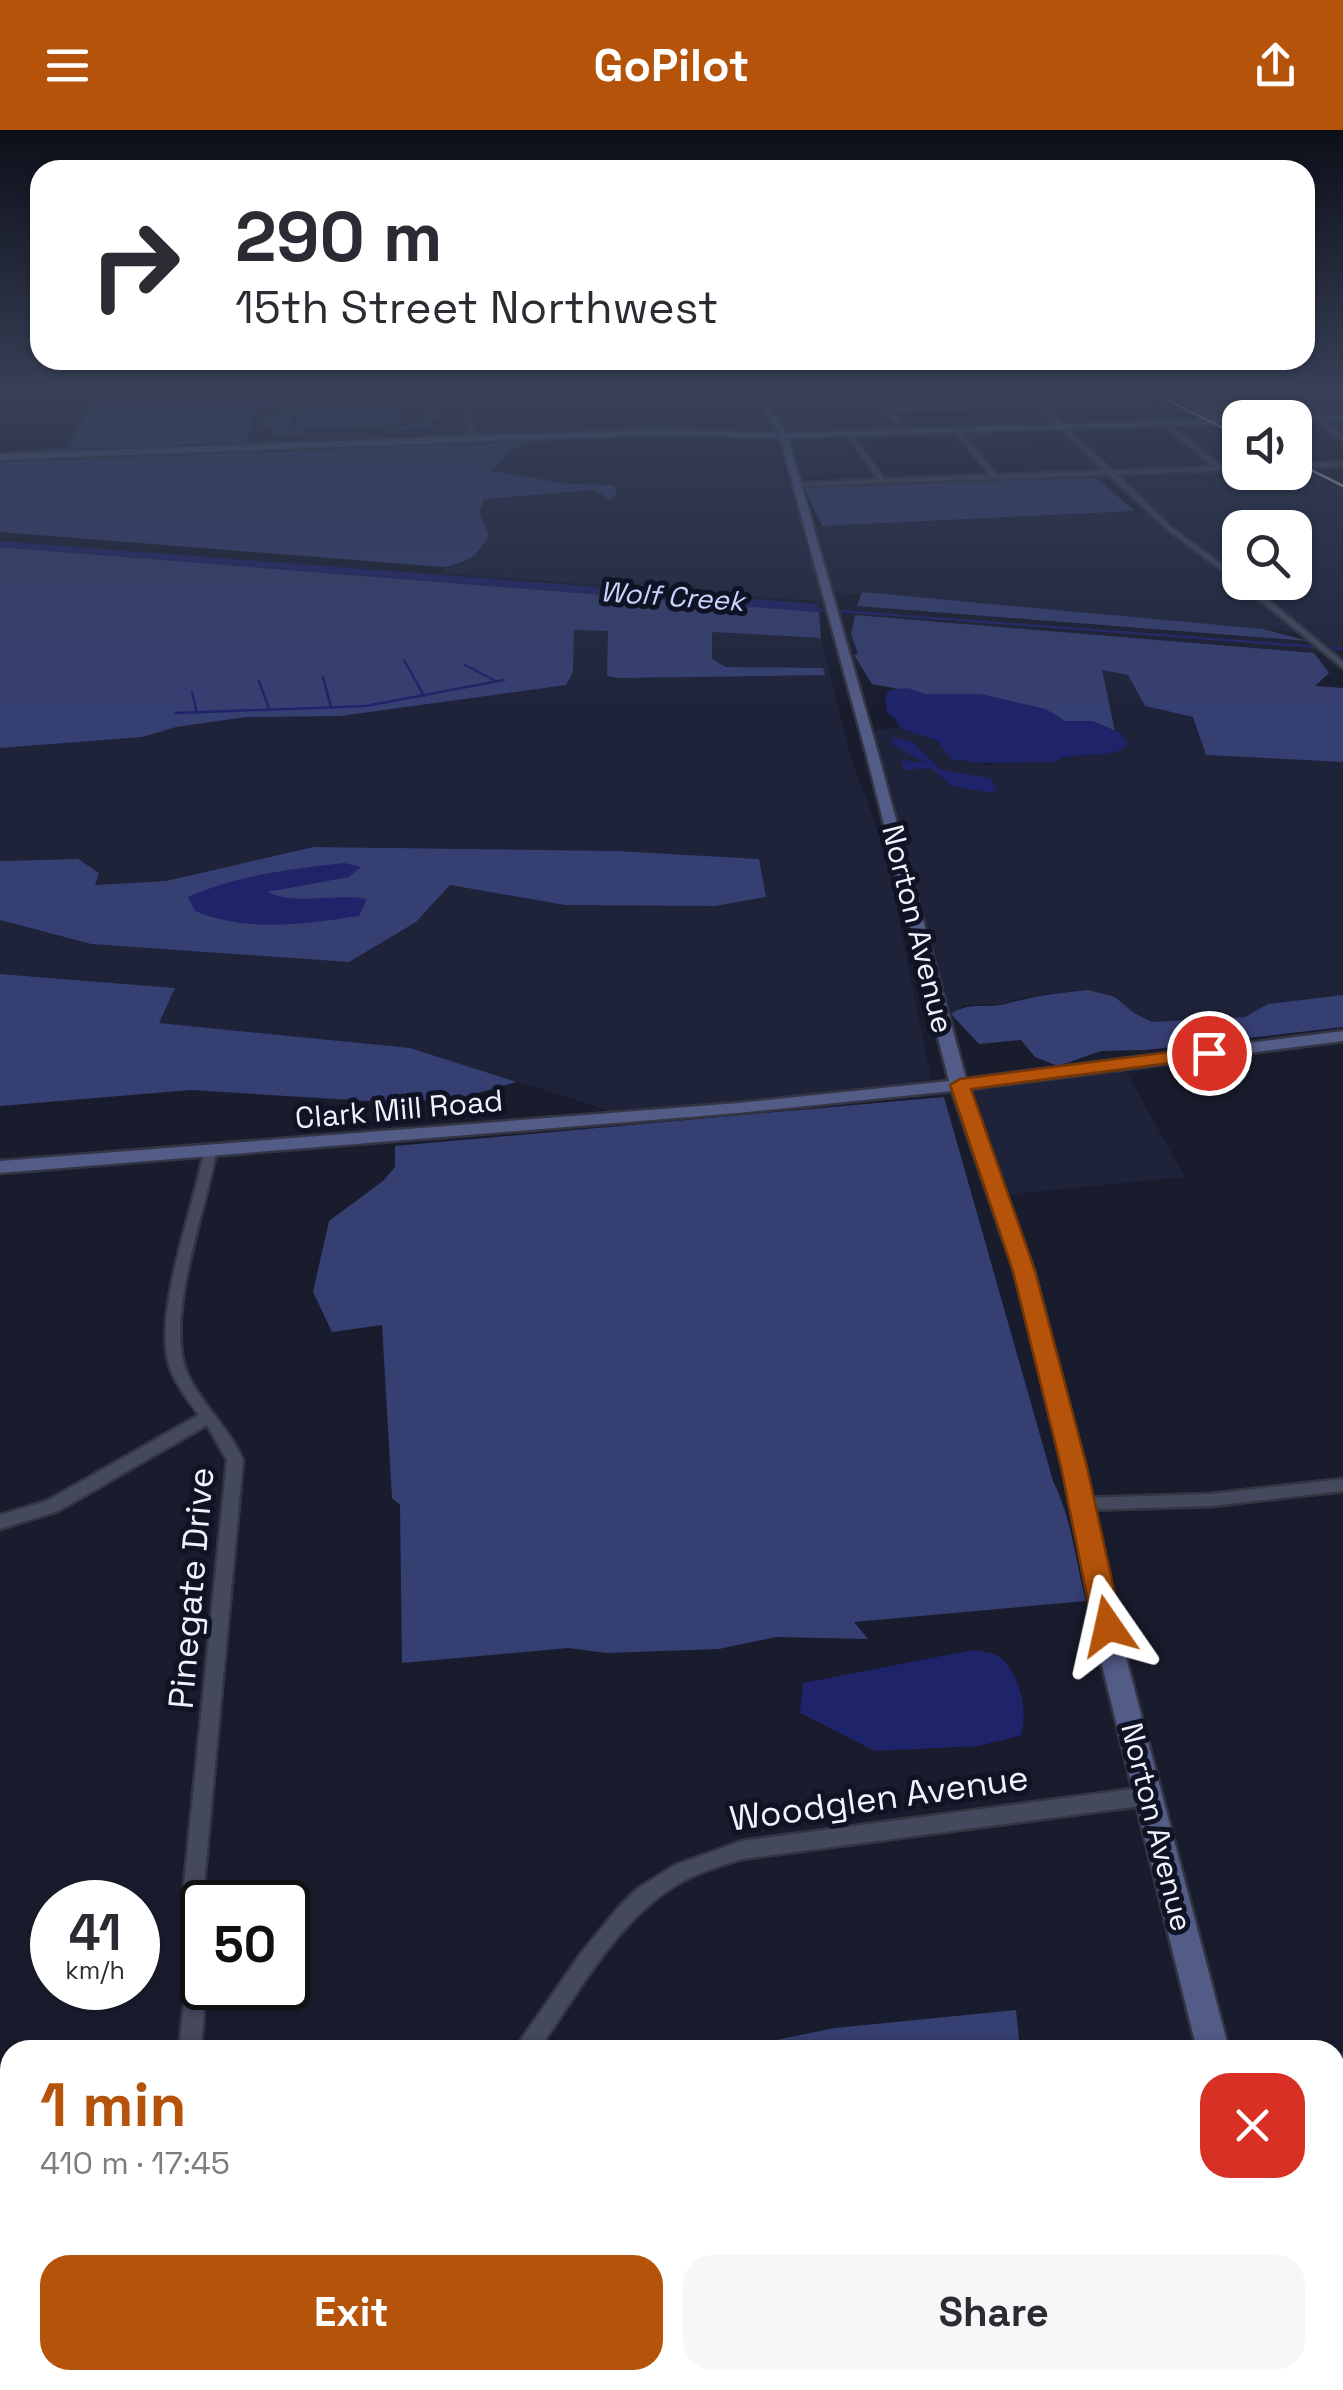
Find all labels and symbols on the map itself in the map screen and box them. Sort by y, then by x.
water label: Wolf Creek [599,573,748,619]
street label: Norton Avenue [873,821,963,1037]
pin [1167,1011,1252,1096]
street label: Clark Mill Road [294,1080,504,1138]
street label: Pinegate Drive [159,1465,223,1711]
position arrow [1056,1574,1160,1678]
street label: Norton Avenue [1112,1719,1202,1935]
street label: Woodglen Avenue [727,1755,1031,1841]
speed limit sign: 50 [180,1880,310,2010]

